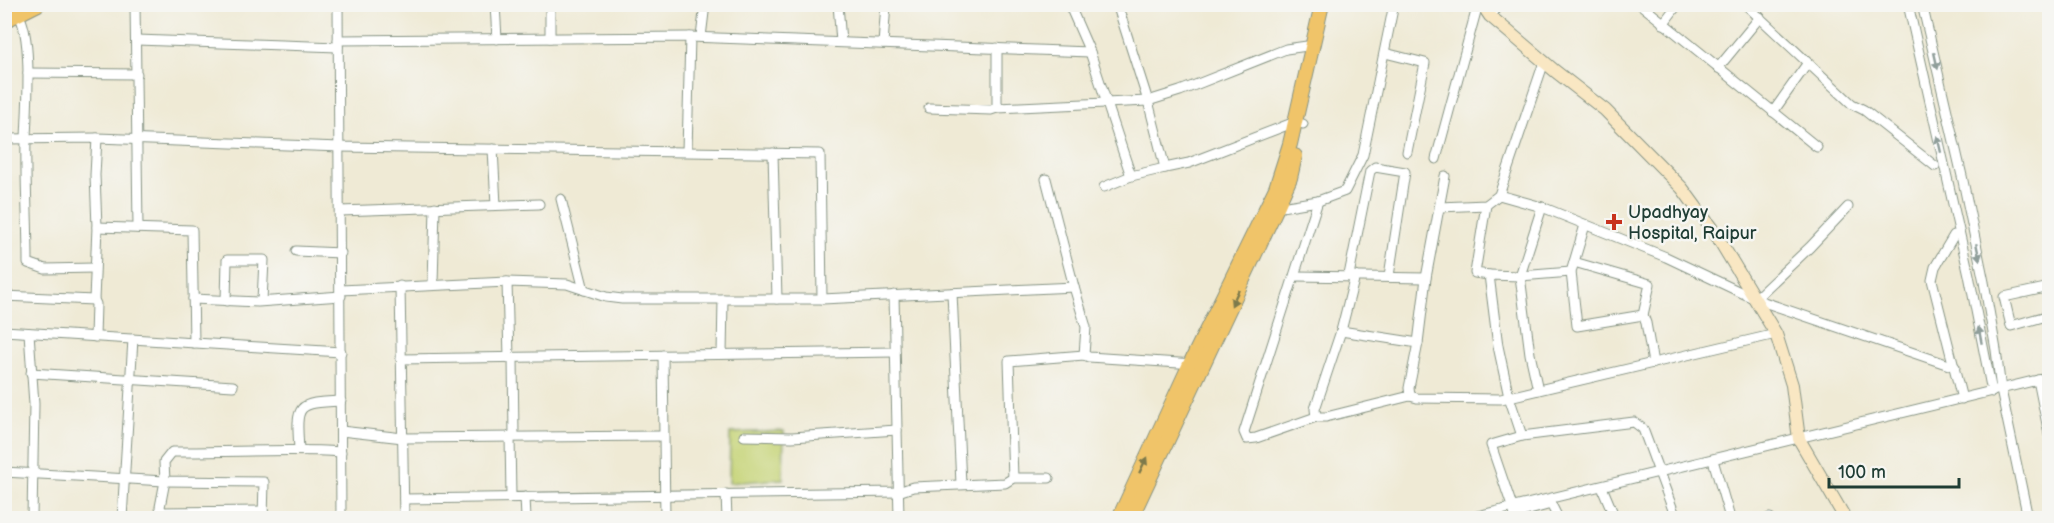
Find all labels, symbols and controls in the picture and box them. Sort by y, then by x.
one-way arrow [1932,52,1941,71]
one-way arrow [1934,135,1944,153]
place label: Upadhyay Hospital, Raipur [1628,202,1757,244]
marker: Upadhyay Hospital, Raipur [1605,213,1623,231]
one-way arrow [1974,242,1983,261]
one-way arrow [1231,290,1240,307]
one-way arrow [1975,325,1984,344]
scale bar [1829,451,1960,489]
one-way arrow [1139,457,1148,474]
text: 100 m [1838,462,1886,483]

